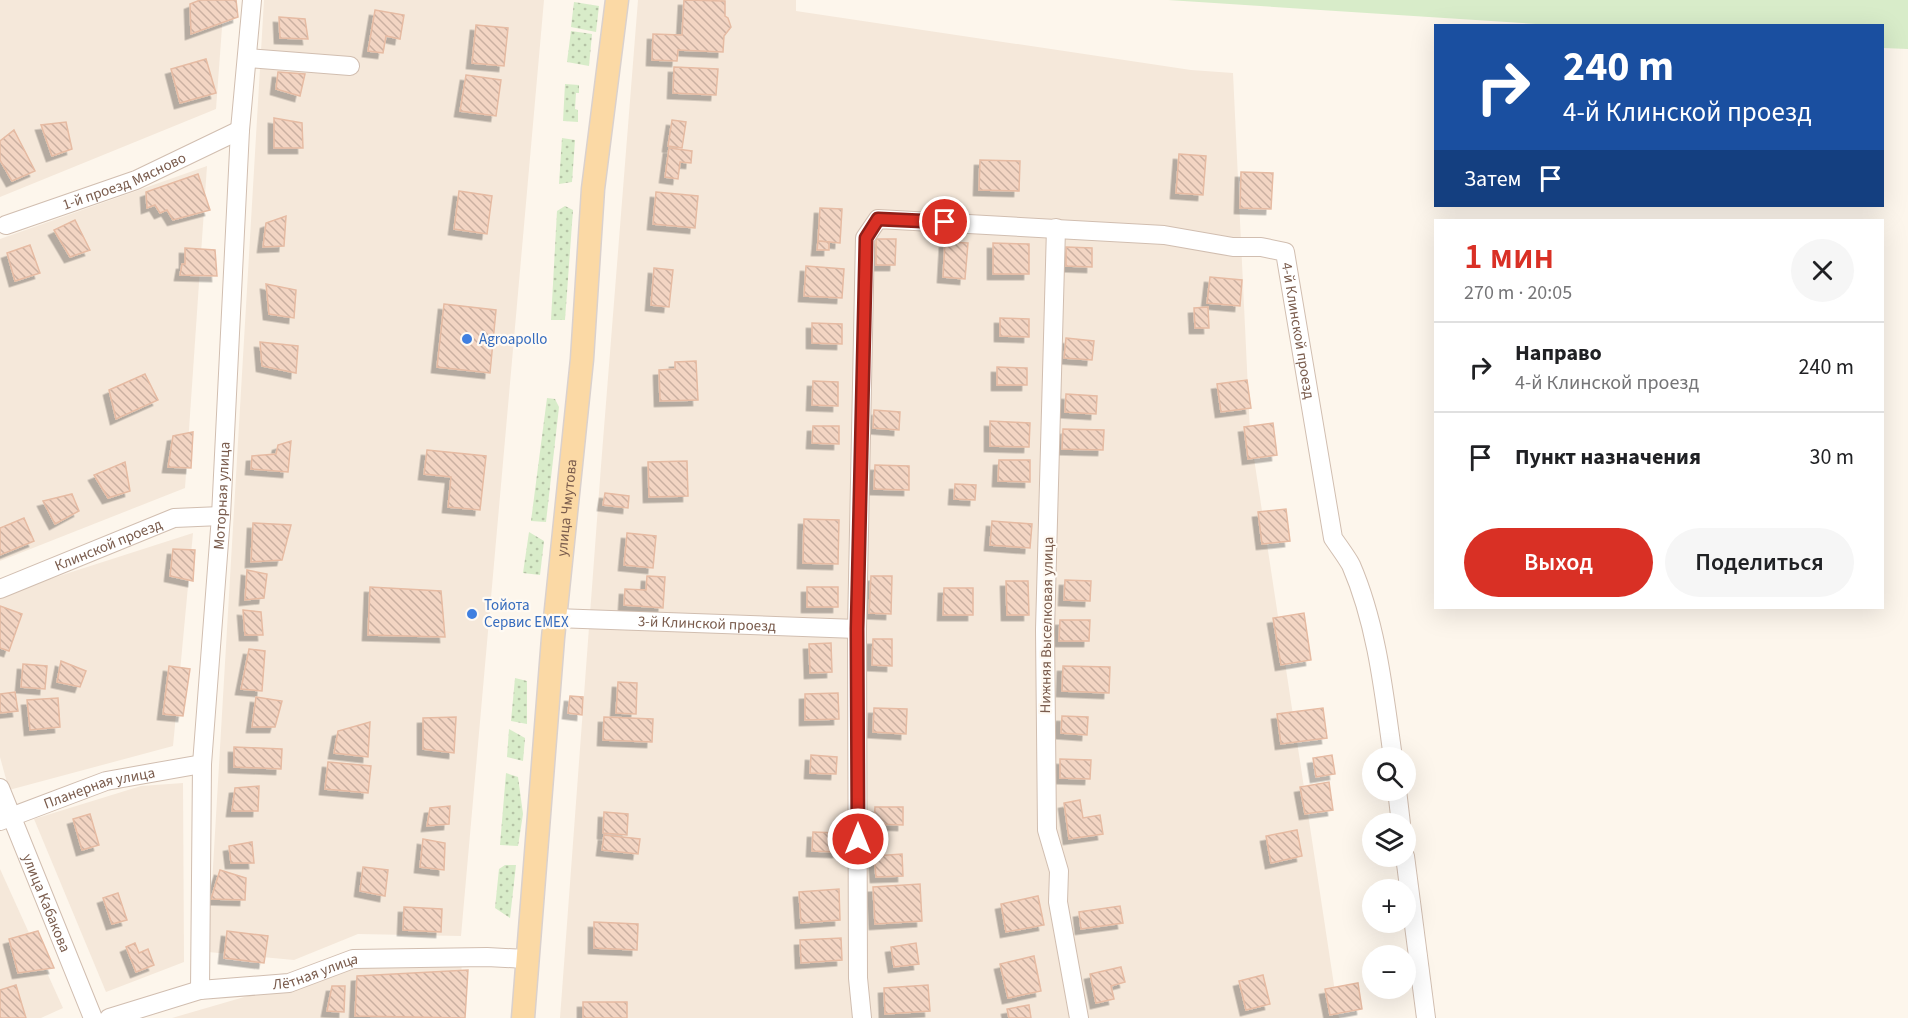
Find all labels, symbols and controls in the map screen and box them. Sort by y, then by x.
text: 240 m [1563,37,1674,97]
icon: right [1464,48,1542,126]
text: 4-й Клинской проезд [1563,93,1812,132]
street label: 1-й проезд Мясново [59,147,189,215]
icon: arrive [1534,162,1567,195]
text: Затем [1464,163,1522,195]
pin [919,196,970,247]
icon: arrive [928,205,961,238]
text: 1 мин [1464,231,1554,282]
button: close [1791,239,1854,302]
street label: 4-й Клинской проезд [1276,261,1320,401]
text: 270 m · 20:05 [1464,279,1572,307]
place label: Agroapollo [479,329,547,350]
marker: Agroapollo [460,332,474,346]
text: Направо [1515,337,1602,369]
icon: right [1464,351,1497,384]
text: 240 m [1799,351,1854,383]
text: 4-й Клинской проезд [1515,369,1699,397]
street label: Моторная улица [208,441,235,550]
icon: arrive [1464,441,1497,474]
text: Пункт назначения [1515,441,1701,473]
text: 30 m [1809,441,1854,473]
street label: улица Чмутова [551,458,582,558]
street label: Клинской проезд [51,513,165,576]
button: Выход [1464,528,1653,597]
button: Поделиться [1665,528,1854,597]
street label: Нижняя Выселковая улица [1035,536,1059,714]
place label: Тойота Сервис EMEX [484,595,569,633]
marker: Тойота Сервис EMEX [465,607,479,621]
street label: 3-й Клинской проезд [637,611,776,637]
map controls [1362,747,1416,999]
button: search [1362,747,1416,801]
street label: Планерная улица [40,762,157,814]
position arrow [826,807,890,871]
button: layers [1362,813,1416,867]
street label: улица Кабакова [17,850,76,955]
button: + [1362,879,1416,933]
button: − [1362,945,1416,999]
street label: Лётная улица [272,948,358,995]

